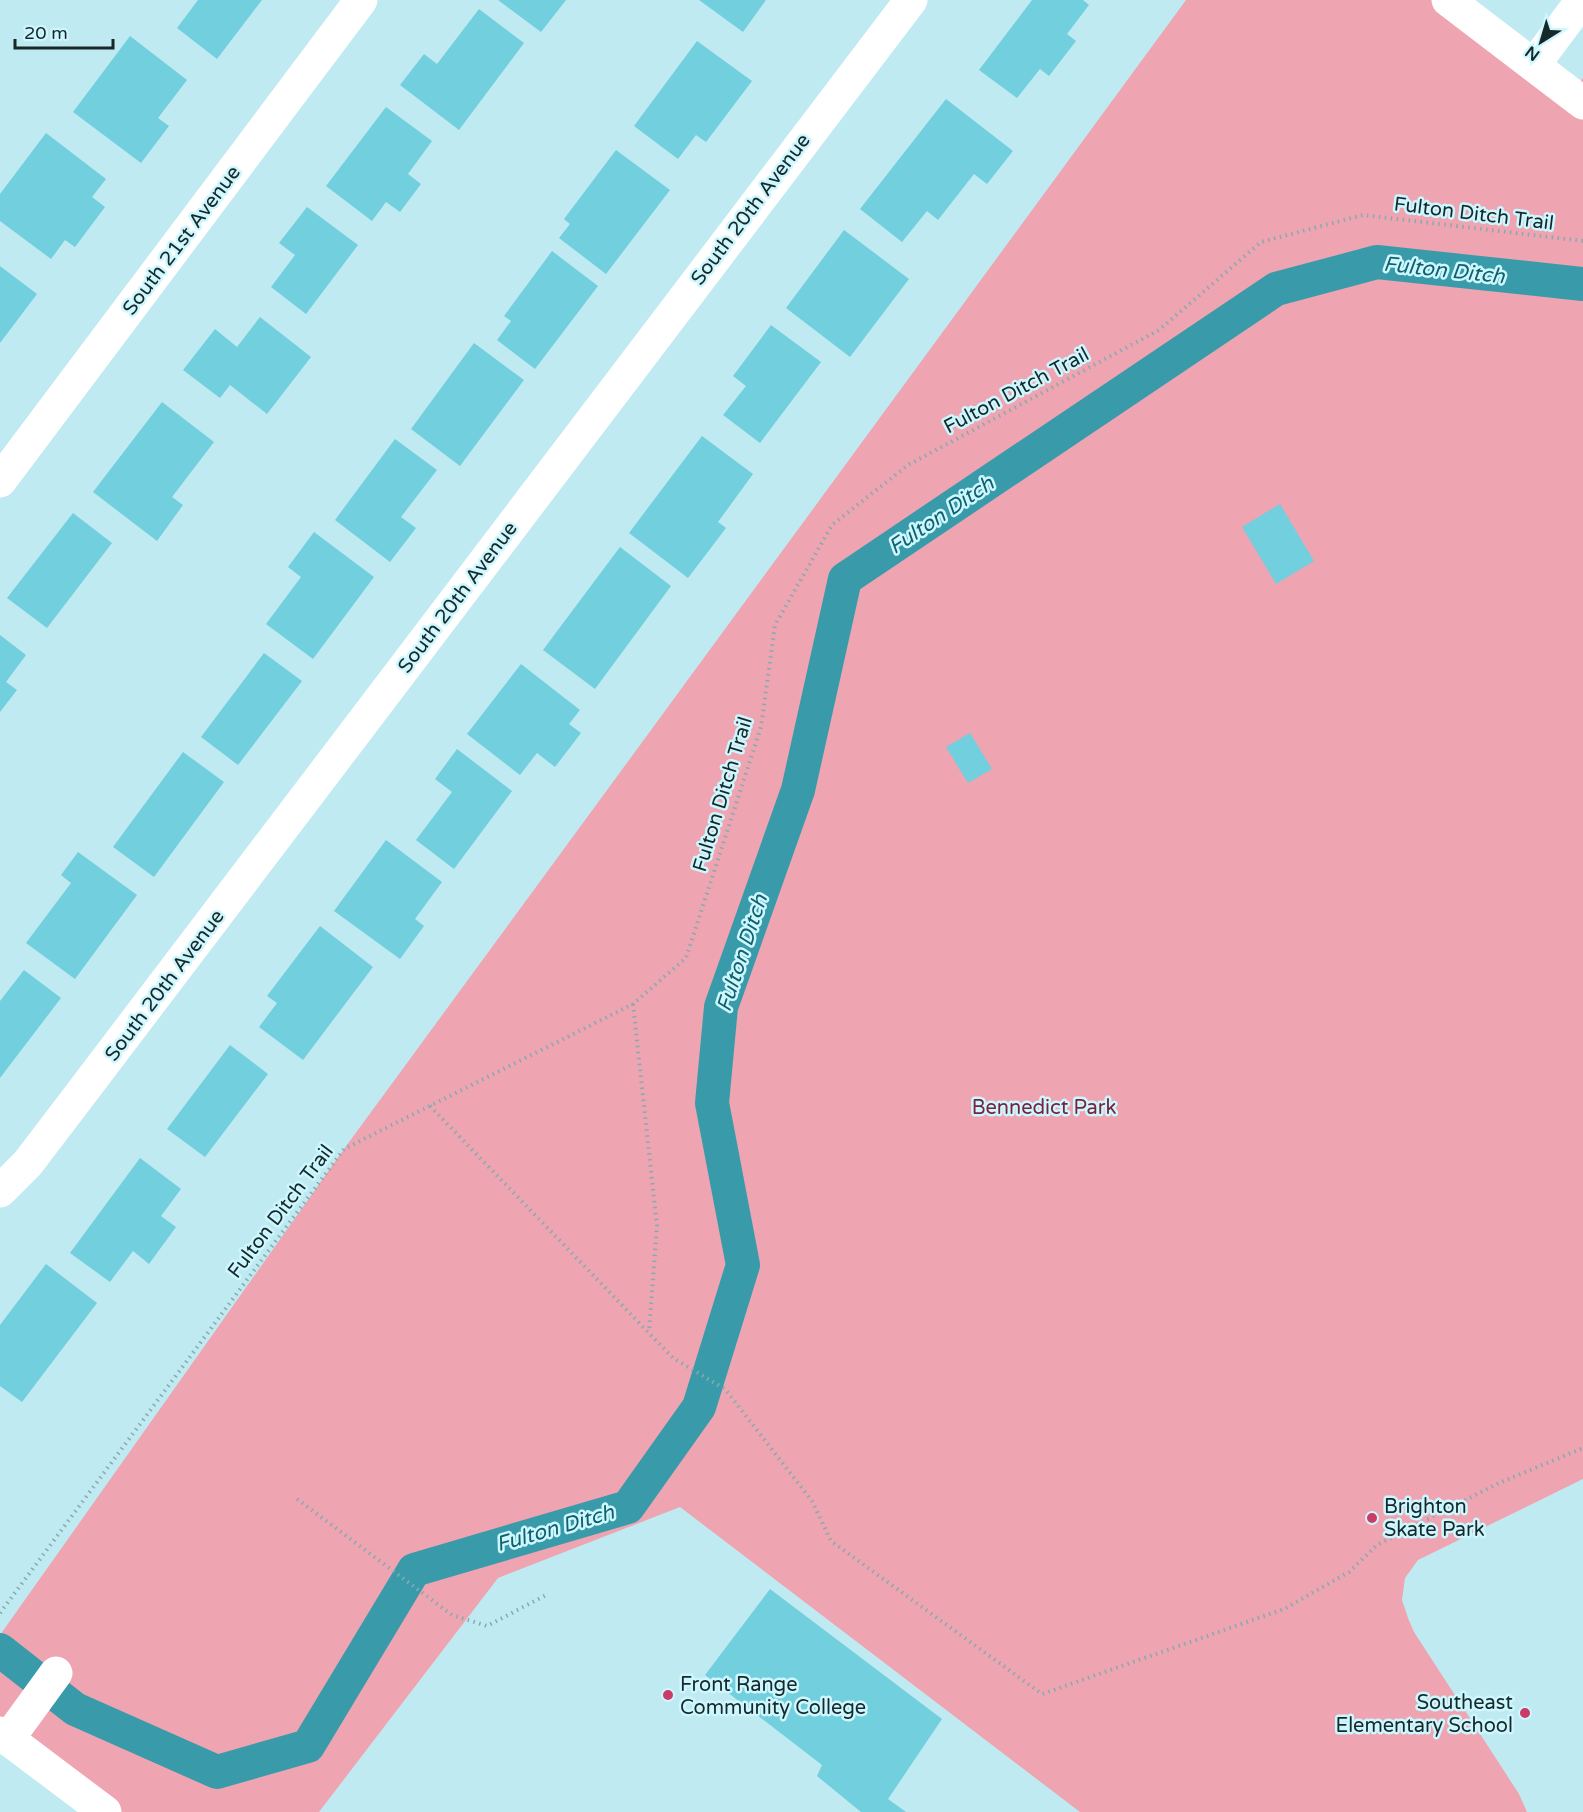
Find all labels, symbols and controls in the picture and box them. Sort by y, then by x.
scale bar [15,12,112,50]
north arrow [1511,12,1571,72]
text: 20 m [24,22,68,44]
text: N [1521,41,1544,65]
street label: South 20th Avenue [686,129,816,290]
street label: South 21st Avenue [118,161,246,320]
street label: Fulton Ditch Trail [1393,192,1555,236]
water label: Fulton Ditch [1382,252,1507,289]
street label: Fulton Ditch Trail [940,343,1093,439]
water label: Fulton Ditch [884,470,1000,560]
street label: South 20th Avenue [393,517,523,678]
street label: Fulton Ditch Trail [688,714,758,875]
water label: Fulton Ditch [712,890,774,1015]
street label: South 20th Avenue [100,905,230,1066]
park label: Bennedict Park [972,1096,1116,1120]
street label: Fulton Ditch Trail [223,1140,339,1283]
place label: Brighton Skate Park [1384,1495,1485,1542]
water label: Fulton Ditch [493,1499,618,1557]
marker: Brighton Skate Park [1365,1511,1379,1525]
place label: Front Range Community College [680,1673,866,1720]
marker: Front Range Community College [661,1688,675,1702]
place label: Southeast Elementary School [1335,1691,1513,1738]
marker: Southeast Elementary School [1518,1706,1532,1720]

